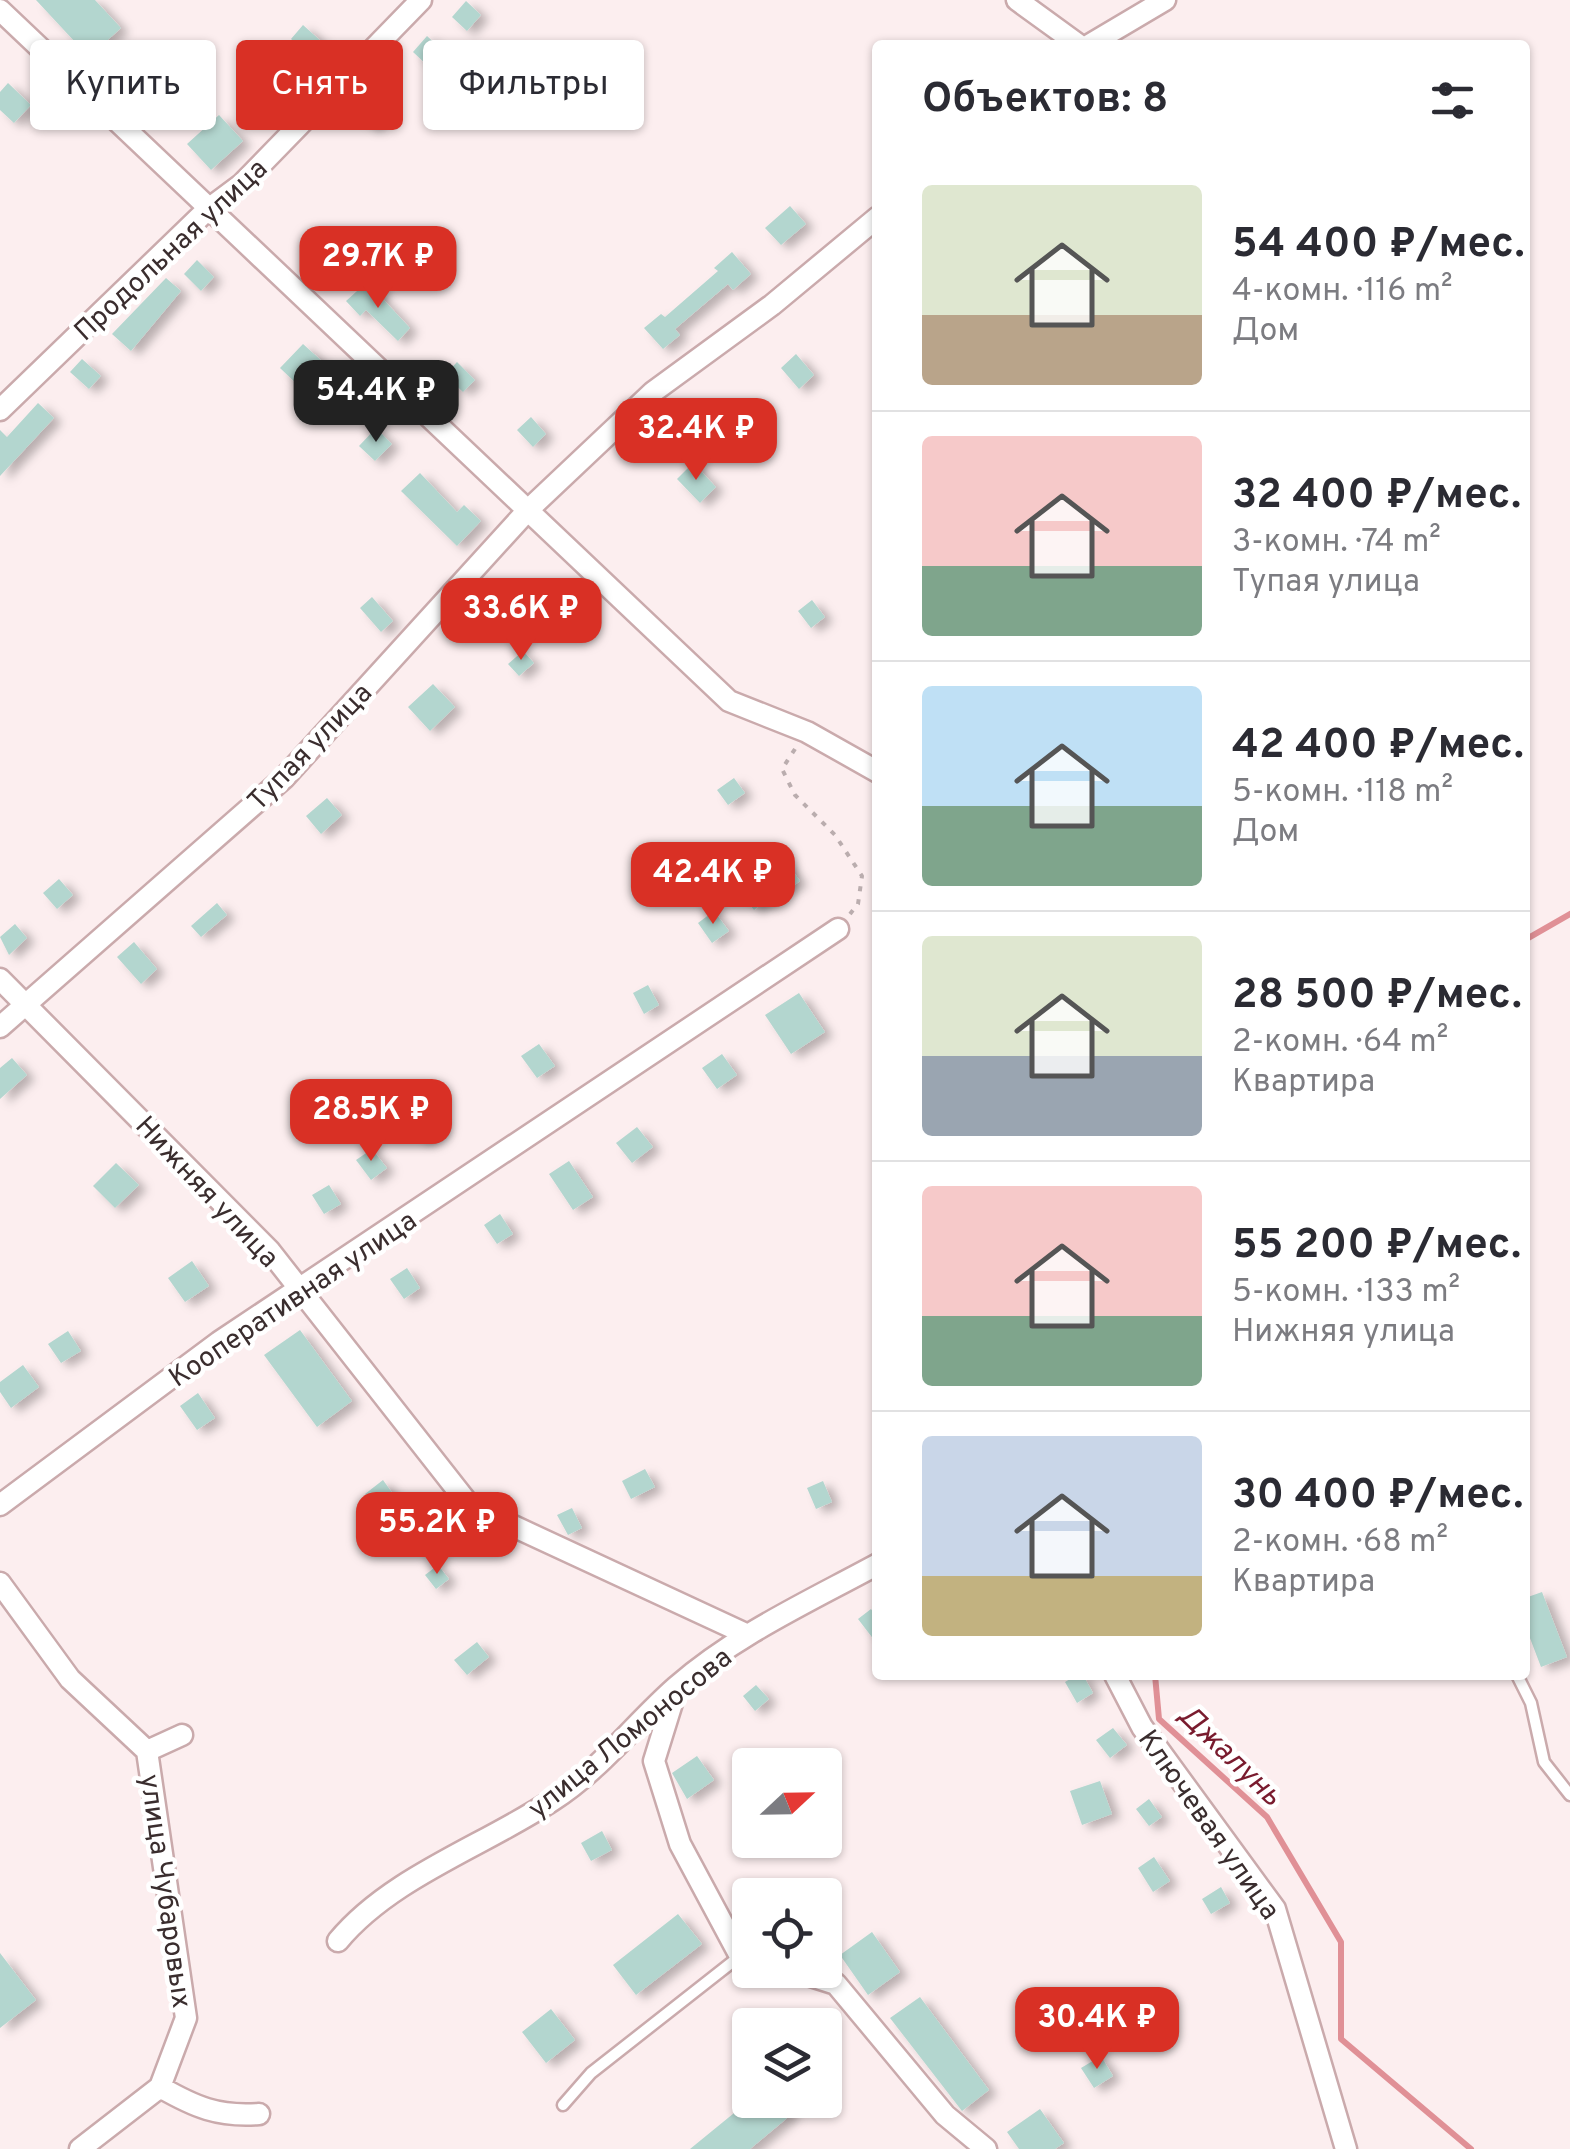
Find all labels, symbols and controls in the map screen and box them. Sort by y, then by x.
chip: Купить [30,40,216,130]
chip: Снять [236,40,403,130]
chip: Фильтры [423,40,644,130]
icon: filters [1425,73,1480,128]
text: Объектов: 8 [922,74,1168,127]
street label: Продольная улица [68,152,276,350]
text: 54 400 ₽/мес. [1232,219,1525,272]
icon: home [1002,225,1122,345]
pin: 29.7K ₽ [286,226,470,311]
text: 29.7K ₽ [321,238,435,278]
text: 4-комн. · 116 m² [1232,272,1453,312]
text: Дом [1232,312,1299,352]
pin: 54.4K ₽ [284,360,468,445]
text: 54.4K ₽ [316,372,436,412]
pin: 32.4K ₽ [604,398,788,483]
text: 32.4K ₽ [637,410,755,450]
text: 32 400 ₽/мес. [1232,470,1521,523]
icon: home [1002,476,1122,596]
text: 3-комн. · 74 m² [1232,523,1441,563]
text: Тупая улица [1232,563,1420,603]
pin: 33.6K ₽ [429,578,613,663]
text: 33.6K ₽ [463,590,579,630]
street label: Тупая улица [241,676,381,820]
text: 42 400 ₽/мес. [1232,720,1524,773]
icon: home [1002,726,1122,846]
text: 5-комн. · 118 m² [1232,773,1453,813]
text: Дом [1232,813,1299,853]
pin: 42.4K ₽ [621,842,805,927]
text: 42.4K ₽ [653,854,773,894]
text: 28 500 ₽/мес. [1232,970,1522,1023]
icon: home [1002,976,1122,1096]
text: 2-комн. · 64 m² [1232,1023,1448,1063]
text: Квартира [1232,1063,1375,1103]
pin: 28.5K ₽ [279,1079,463,1164]
text: 28.5K ₽ [312,1091,430,1131]
street label: Нижняя улица [126,1109,285,1277]
street label: Кооперативная улица [163,1204,425,1397]
text: 55 200 ₽/мес. [1232,1220,1521,1273]
icon: home [1002,1226,1122,1346]
text: 5-комн. · 133 m² [1232,1273,1460,1313]
text: Нижняя улица [1232,1313,1455,1353]
text: 30 400 ₽/мес. [1232,1470,1523,1523]
icon: home [1002,1476,1122,1596]
pin: 55.2K ₽ [345,1492,529,1577]
text: 55.2K ₽ [378,1504,496,1544]
text: 2-комн. · 68 m² [1232,1523,1448,1563]
text: Квартира [1232,1563,1375,1603]
street label: улица Ломоносова [521,1641,740,1828]
water label: Джалунь [1170,1698,1289,1815]
street label: Ключевая улица [1129,1724,1287,1928]
north arrow [732,1748,842,1858]
map controls [732,1748,842,2118]
street label: улица Чубаровых [130,1772,198,2011]
button: locate [732,1878,842,1988]
pin: 30.4K ₽ [1005,1987,1189,2072]
text: 30.4K ₽ [1037,1999,1157,2039]
button: layers [732,2008,842,2118]

